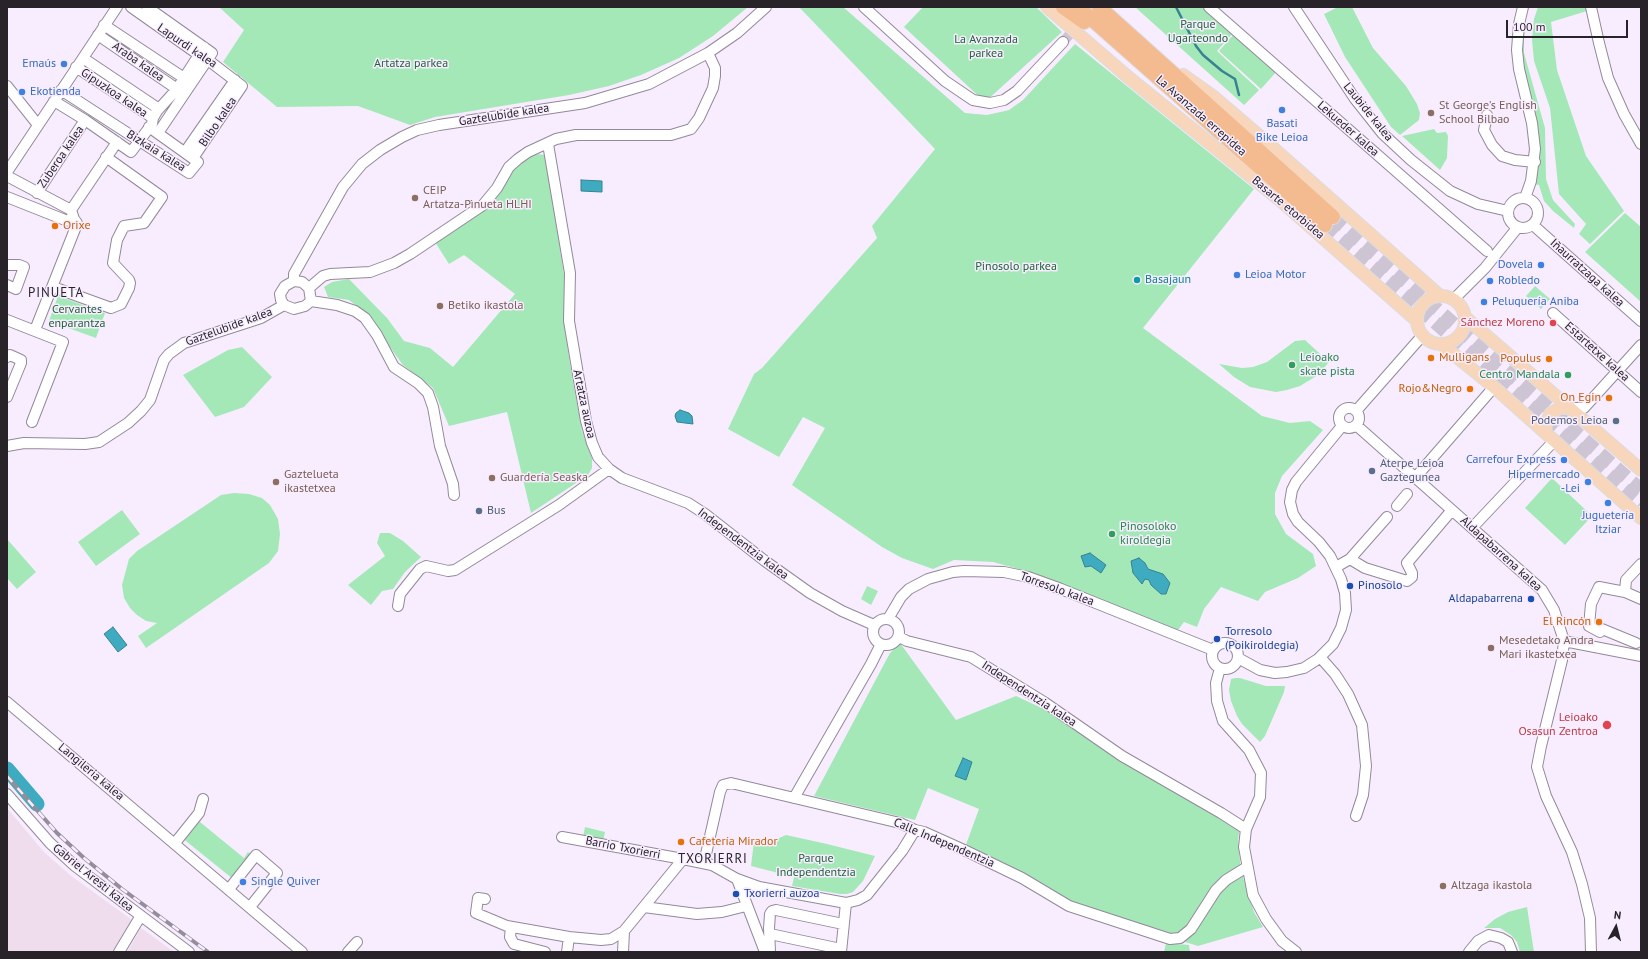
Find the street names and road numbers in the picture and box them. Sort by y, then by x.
street label: Lapurdi kalea [154,21,220,71]
street label: Araba kalea [109,39,167,85]
street label: Gipuzkoa kalea [78,65,150,121]
street label: La Avanzada errepidea [1153,73,1249,159]
street label: Laubide kalea [1340,80,1396,144]
street label: Bilbo kalea [196,94,240,150]
street label: Lekueder kalea [1314,98,1382,160]
street label: Gaztelubide kalea [458,101,550,129]
street label: Zuberoa kalea [35,123,87,191]
street label: Bizkaia kalea [124,127,188,175]
street label: Basarte etorbidea [1249,173,1327,243]
street label: Iñaurratzaga kalea [1547,236,1627,310]
street label: Gaztelubide kalea [184,305,274,349]
street label: Estartetxe kalea [1562,319,1632,385]
street label: Artatza auzoa [570,368,598,440]
street label: Independentzia kalea [695,505,791,583]
street label: Aldapabarrena kalea [1457,514,1545,594]
street label: Torresolo kalea [1018,569,1096,609]
street label: Independentzia kalea [979,658,1079,730]
street label: Langileria kalea [55,740,127,804]
street label: Calle Independentzia [891,815,997,871]
street label: Barrio Txorierri [584,834,662,862]
street label: Gabriel Aresti kalea [50,841,136,915]

